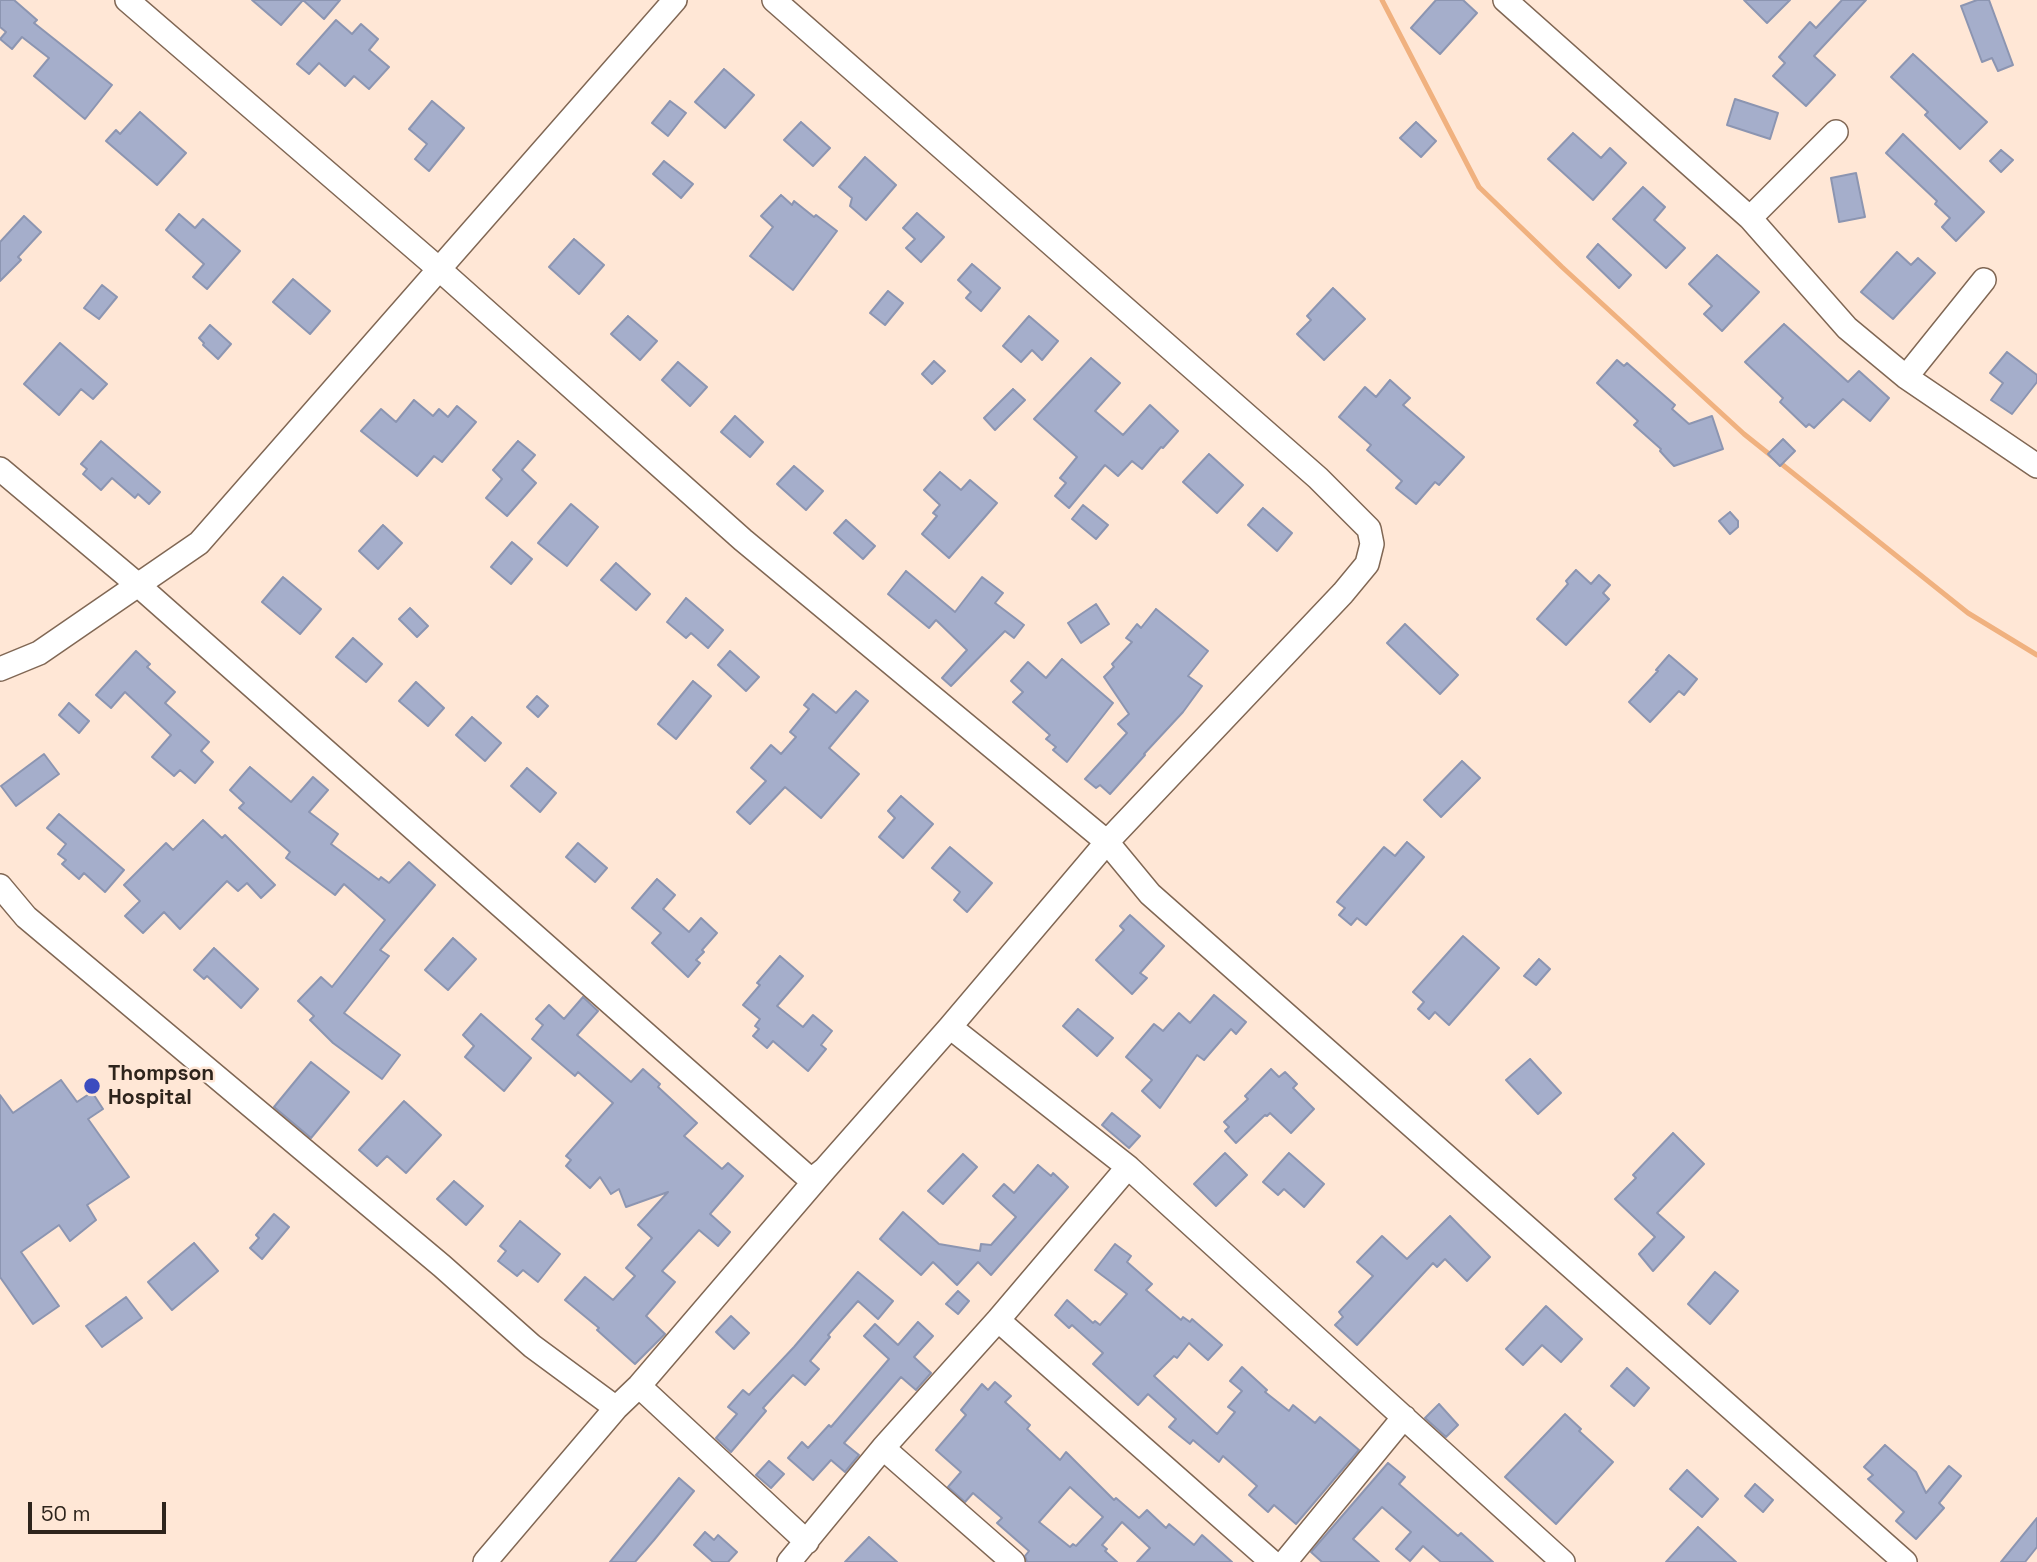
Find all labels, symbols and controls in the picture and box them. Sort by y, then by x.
place label: Thompson Hospital [108,1061,214,1111]
marker: Thompson Hospital [82,1076,102,1096]
scale bar [32,1488,170,1532]
text: 50 m [41,1500,91,1527]

